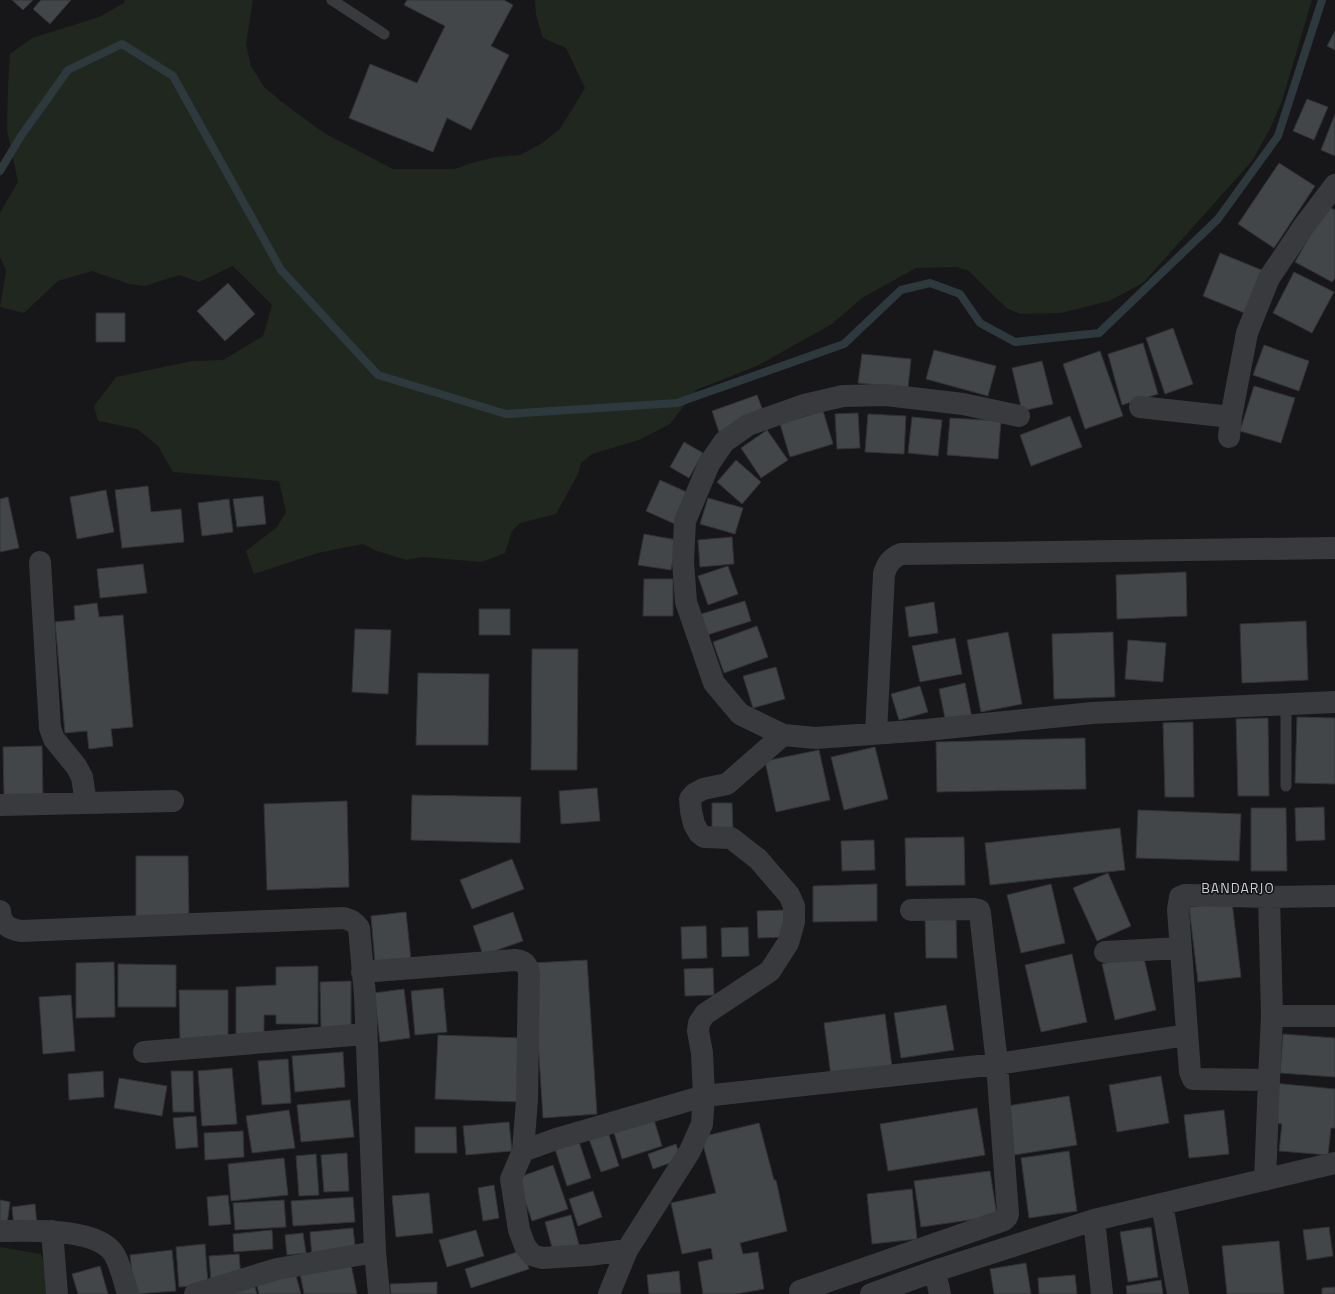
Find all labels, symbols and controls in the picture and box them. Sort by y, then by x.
district label: BANDARJO [1201,877,1275,898]

